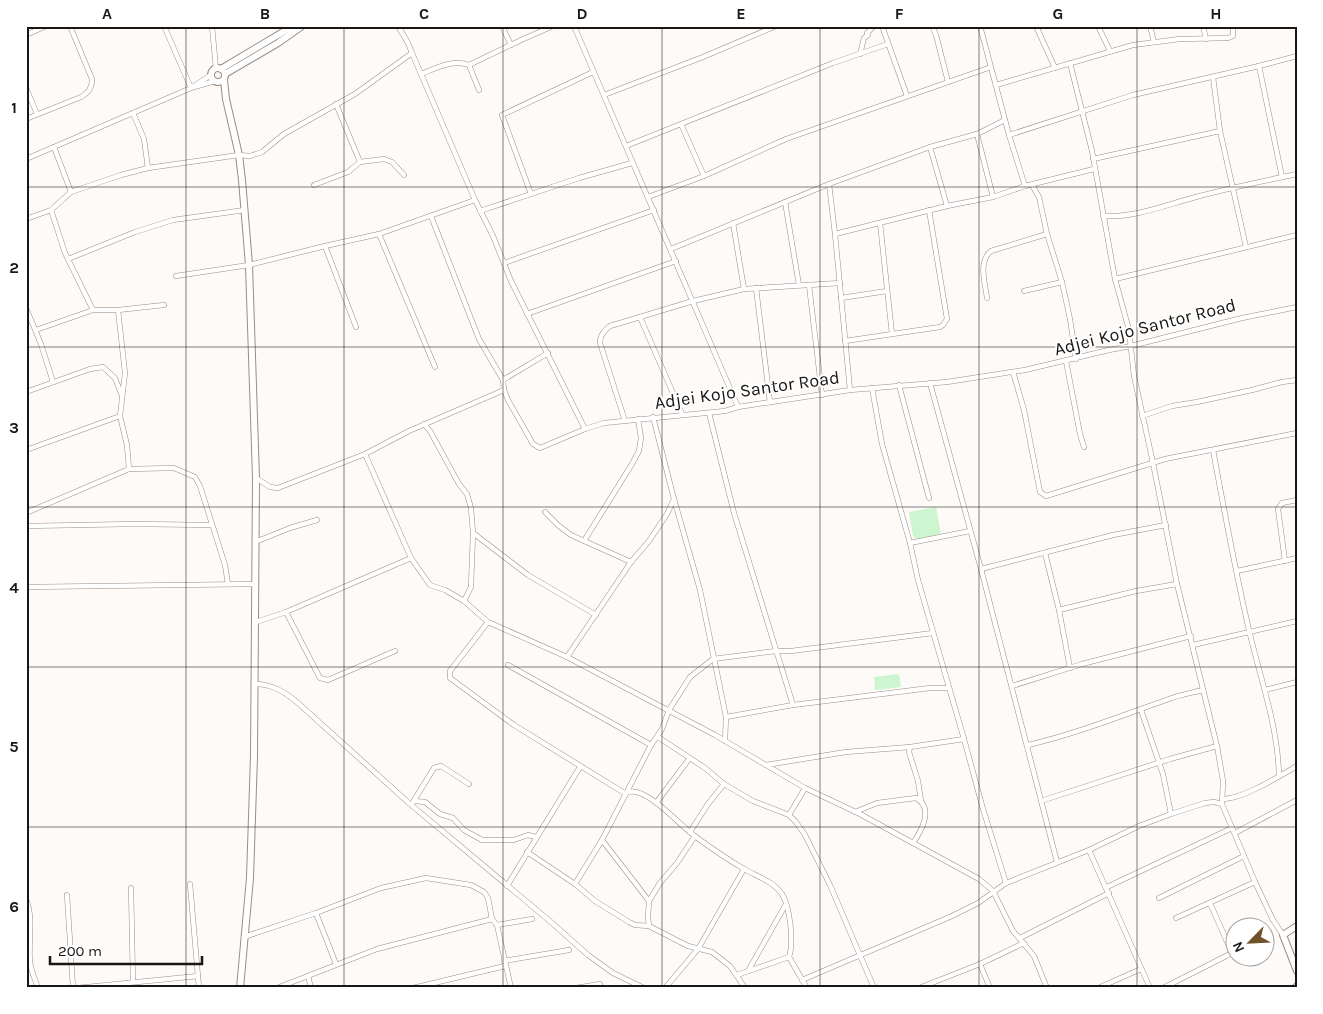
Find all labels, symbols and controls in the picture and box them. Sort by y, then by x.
text: A [102,4,112,23]
text: B [260,4,270,23]
text: C [419,4,429,23]
text: D [577,4,588,23]
text: E [736,4,746,23]
text: F [895,4,904,23]
text: G [1053,4,1063,23]
text: H [1210,4,1222,23]
text: 1 [11,98,17,117]
text: 2 [9,258,19,277]
street label: Adjei Kojo Santor Road [1052,294,1238,360]
street label: Adjei Kojo Santor Road [653,366,841,414]
text: 3 [9,418,19,437]
text: 4 [9,578,19,597]
text: 5 [9,737,19,756]
text: 6 [9,897,19,916]
north arrow [1226,916,1276,966]
scale bar [50,934,202,966]
text: N [1229,939,1248,955]
text: 200 m [58,942,102,960]

